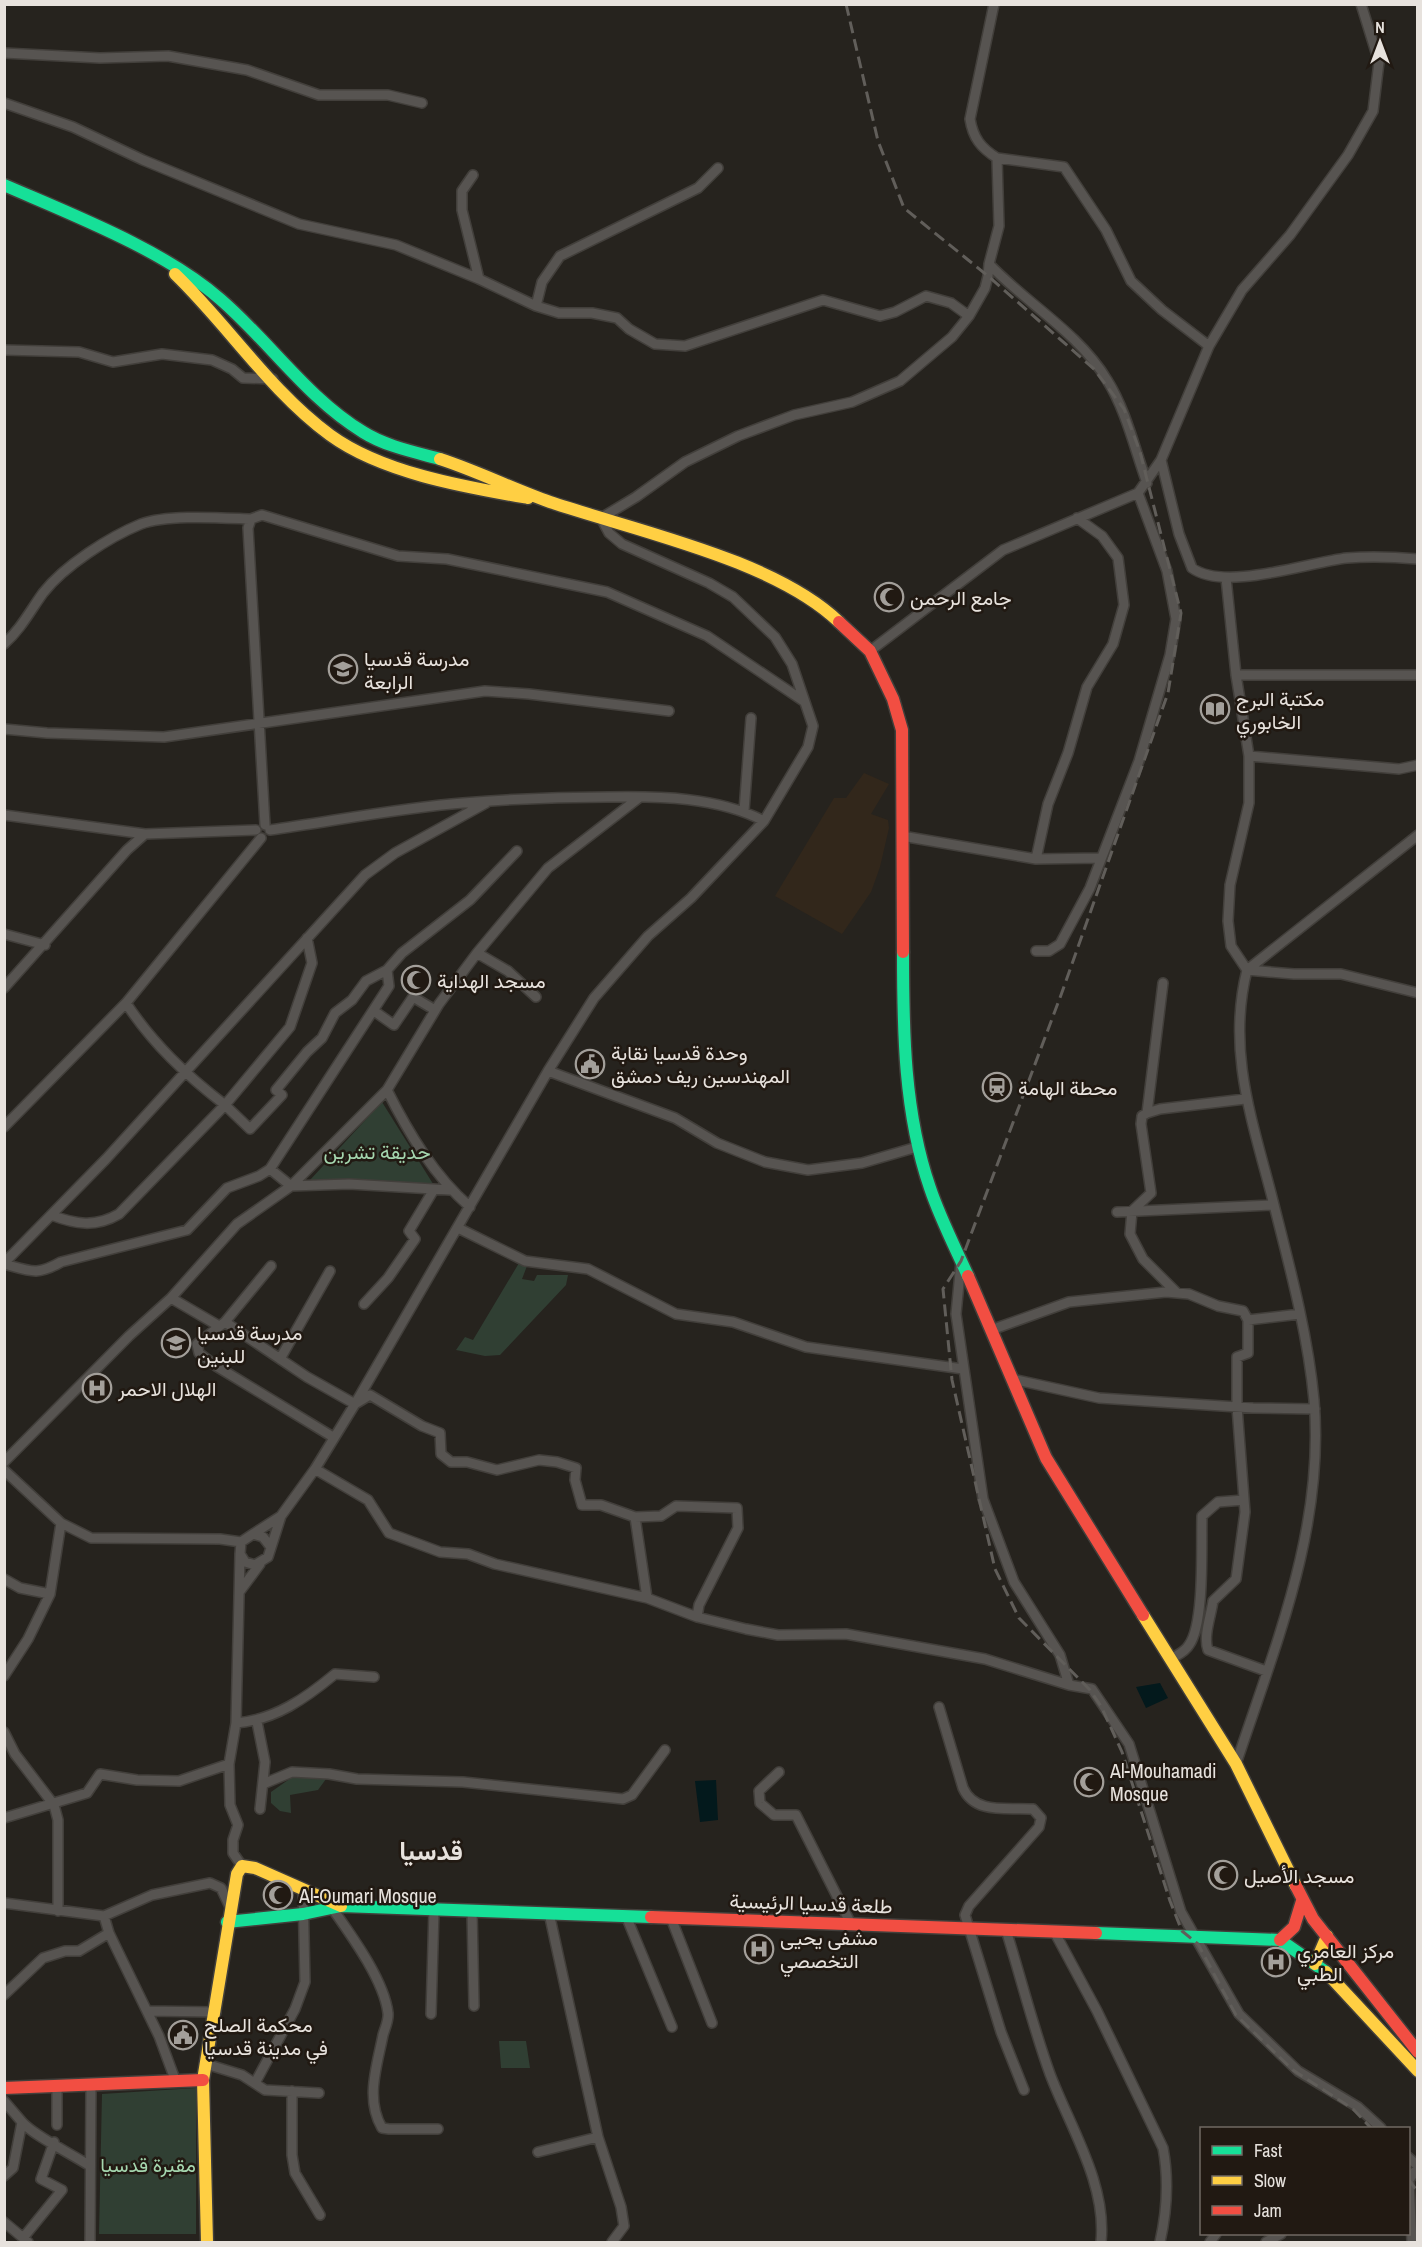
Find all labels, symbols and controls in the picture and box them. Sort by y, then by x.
north arrow [1350,12,1410,72]
text: N [1375,16,1385,38]
mosque icon: جامع الرحمن [873,581,905,613]
place label: جامع الرحمن [910,584,1012,612]
place label: مدرسة قدسيا الرابعة [364,645,469,695]
school or university icon: مدرسة قدسيا الرابعة [327,653,359,685]
place label: مكتبة البرج الخابوري [1236,685,1324,739]
library icon: مكتبة البرج الخابوري [1199,693,1231,725]
mosque icon: مسجد الهداية [400,964,432,996]
place label: مسجد الهداية [437,967,546,994]
place label: وحدة قدسيا نقابة المهندسين ريف دمشق [611,1039,790,1089]
public building icon: وحدة قدسيا نقابة المهندسين ريف دمشق [574,1048,606,1080]
station icon: محطة الهامة [981,1071,1013,1103]
place label: محطة الهامة [1018,1074,1117,1101]
park label: حديقة تشرين [323,1138,431,1165]
place label: مدرسة قدسيا للبنين [197,1319,302,1369]
school or university icon: مدرسة قدسيا للبنين [160,1327,192,1359]
hospital icon: الهلال الاحمر [81,1372,113,1404]
place label: الهلال الاحمر [117,1375,216,1402]
place label: Al-Mouhamadi Mosque [1109,1757,1217,1807]
mosque icon: Al-Mouhamadi Mosque [1073,1766,1105,1798]
district label: قدسيا [399,1833,463,1868]
mosque icon: مسجد الأصيل [1207,1859,1239,1891]
place label: مسجد الأصيل [1244,1862,1354,1889]
mosque icon: Al-Oumari Mosque [262,1879,294,1911]
place label: Al-Oumari Mosque [298,1882,437,1909]
street label: طلعة قدسيا الرئيسية [729,1887,893,1919]
place label: مشفى يحيى التخصصي [780,1924,878,1978]
hospital icon: مشفى يحيى التخصصي [743,1933,775,1965]
place label: مركز العامري الطبي [1297,1937,1394,1991]
hospital icon: مركز العامري الطبي [1260,1946,1292,1978]
place label: محكمة الصلح في مدينة قدسيا [204,2011,328,2065]
public building icon: محكمة الصلح في مدينة قدسيا [167,2019,199,2051]
legend [1200,2127,1410,2235]
text: Fast [1254,2138,1282,2163]
park label: مقبرة قدسيا [100,2151,196,2178]
text: Slow [1254,2168,1286,2193]
text: Jam [1254,2198,1282,2223]

